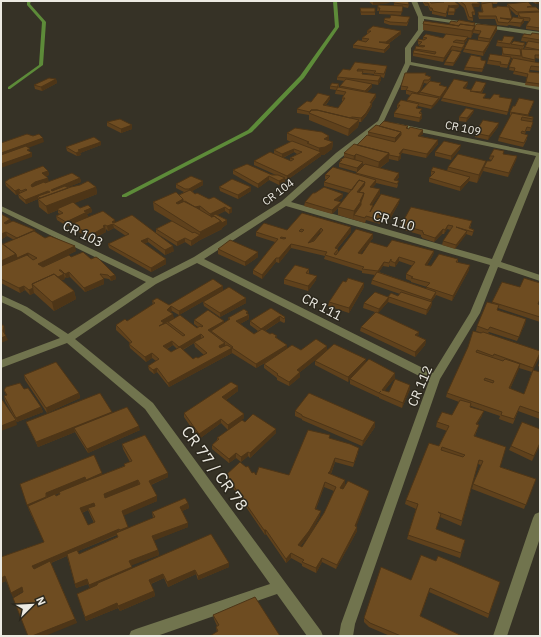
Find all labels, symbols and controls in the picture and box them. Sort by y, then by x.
street label: CR 109 [444,117,482,139]
street label: CR 104 [259,175,297,209]
street label: CR 110 [371,207,417,235]
street label: CR 103 [60,217,106,251]
street label: CR 111 [299,290,345,324]
street label: CR 112 [404,363,436,409]
street label: CR 77 / CR 78 [178,422,252,514]
north arrow [12,585,52,625]
text: N [33,594,49,607]

